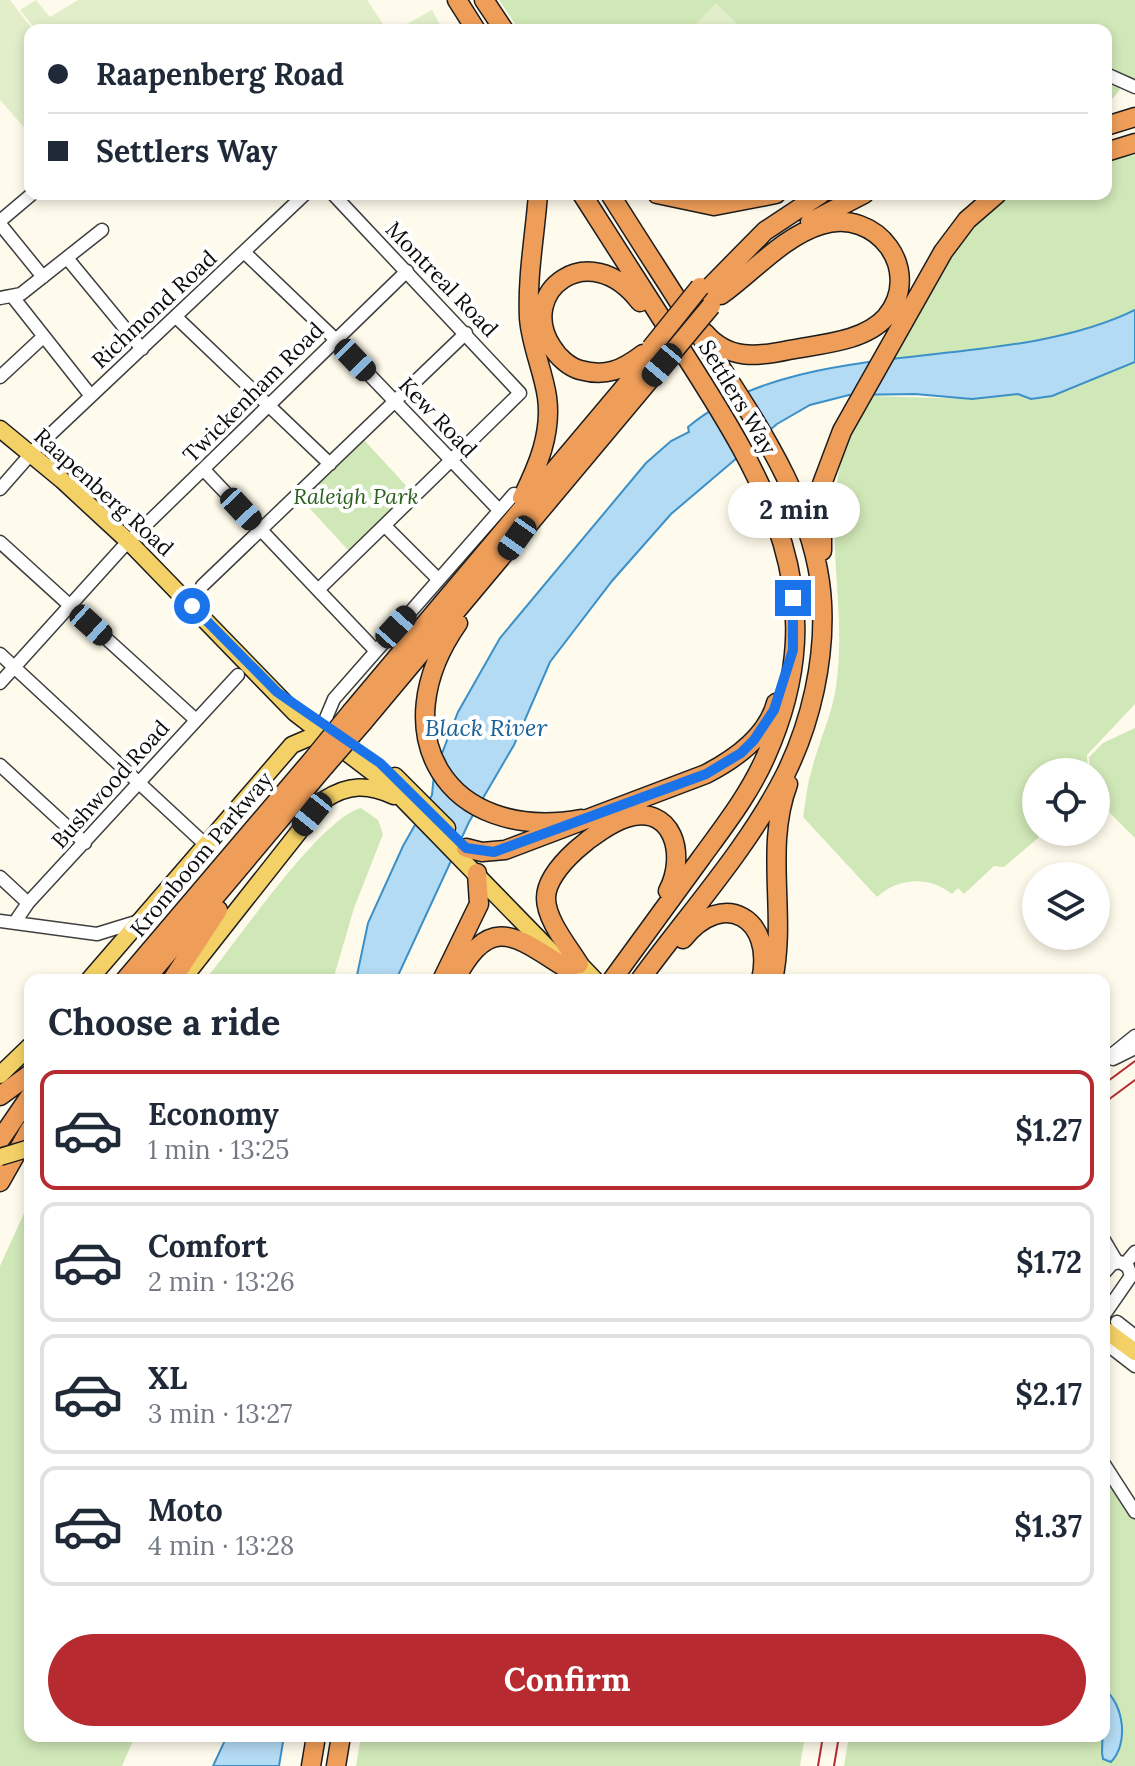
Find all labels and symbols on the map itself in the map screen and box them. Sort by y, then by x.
street label: Montreal Road [380,215,504,343]
street label: Richmond Road [86,244,222,374]
street label: Twickenham Road [177,316,329,468]
car [330,334,380,386]
street label: Settlers Way [693,335,783,460]
car [637,339,687,391]
street label: Kew Road [393,371,483,463]
street label: Raapenberg Road [28,422,180,562]
park label: Raleigh Park [293,482,419,510]
callout: 2 min [727,482,859,538]
car [216,483,266,535]
car [493,511,541,565]
route end [775,580,811,616]
route start [174,588,210,624]
car [65,600,117,650]
car [371,601,421,653]
water label: Black River [425,712,547,743]
street label: Bushwood Road [45,714,175,854]
street label: Kromboom Parkway [124,765,278,942]
car [288,788,336,840]

